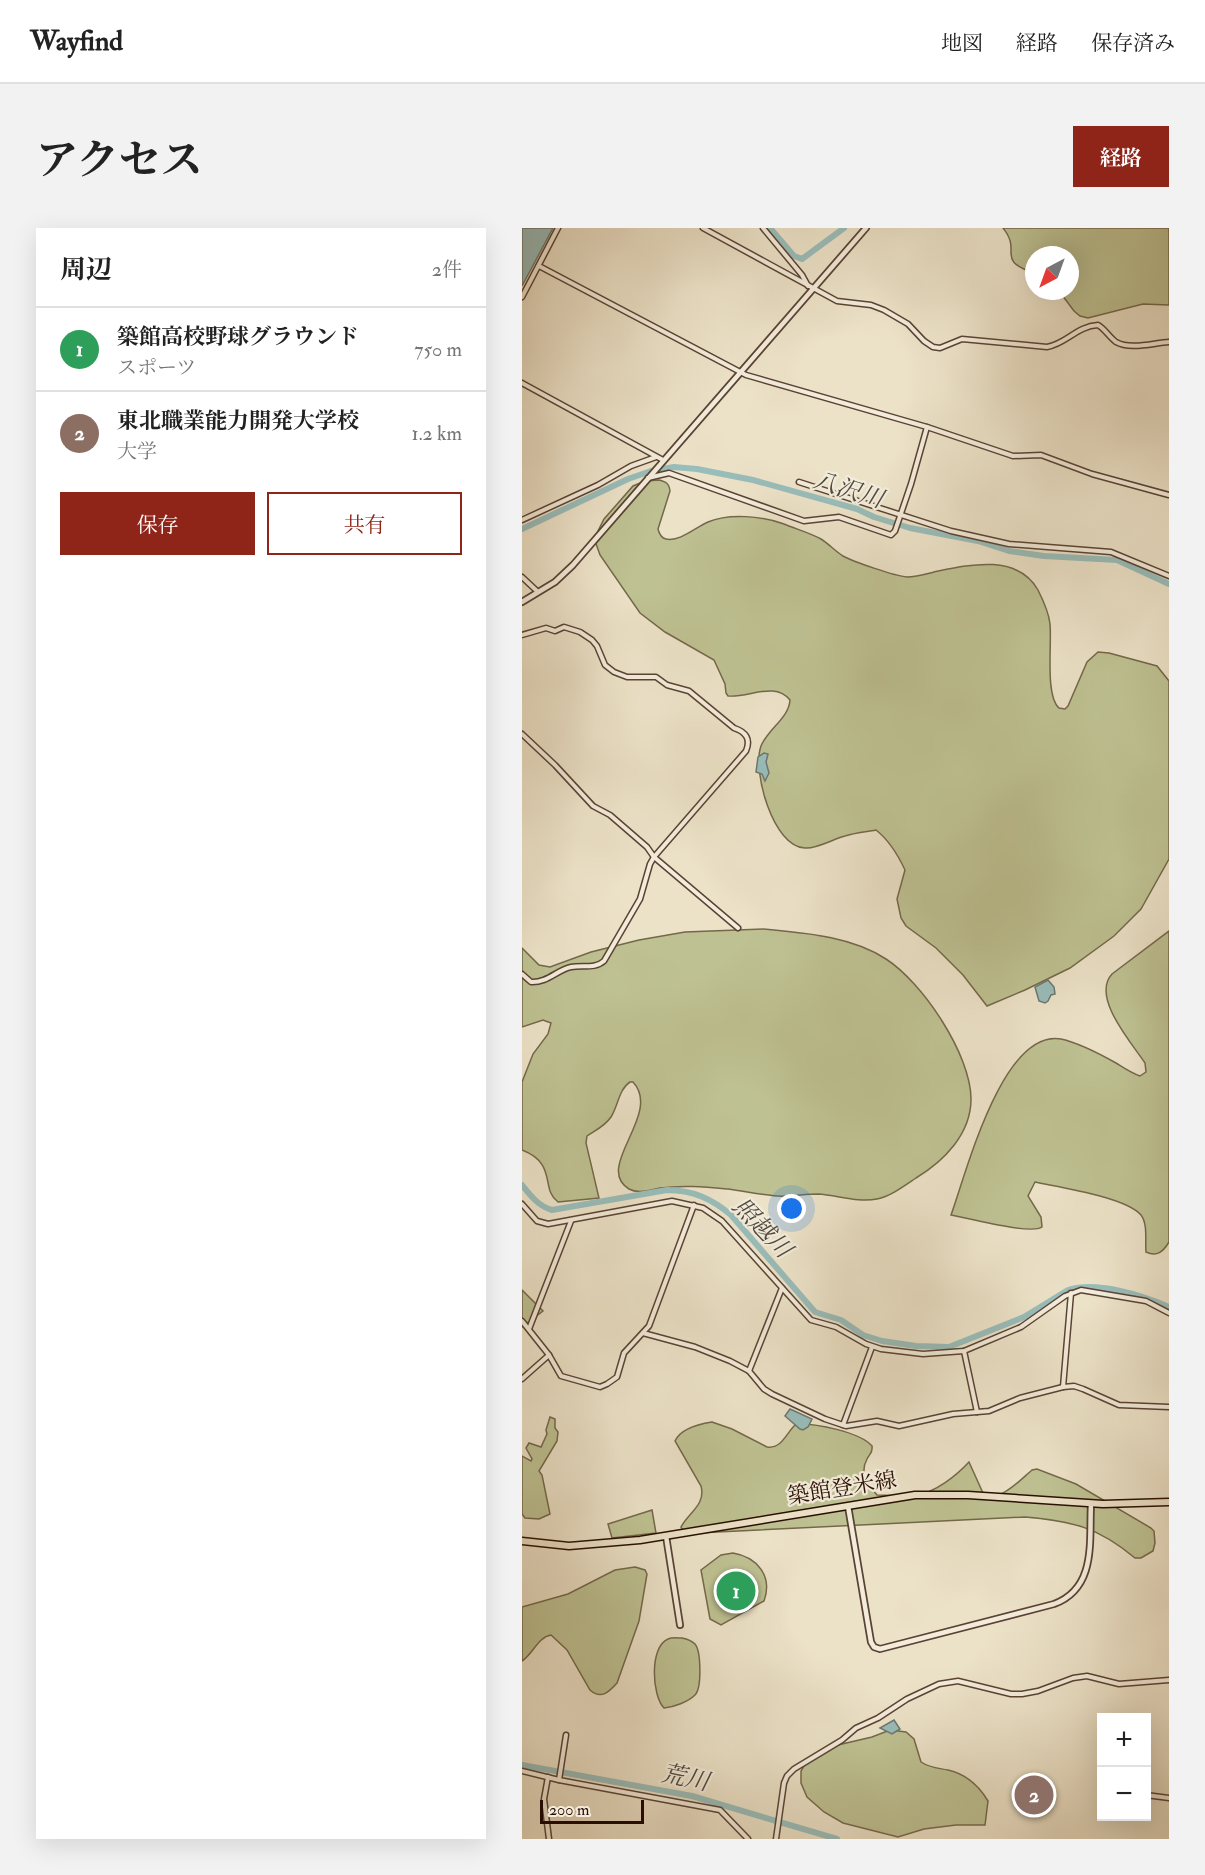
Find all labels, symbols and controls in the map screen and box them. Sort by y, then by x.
text: Wayfind [30,24,123,59]
text: 地図 [941,30,983,57]
text: 経路 [1016,30,1058,57]
text: 保存済み [1091,30,1175,57]
button: 経路 [1073,126,1169,187]
text: アクセス [36,135,203,187]
north arrow [1025,246,1079,300]
text: 周辺 [60,254,112,286]
text: 2件 [432,257,462,282]
text: 築館高校野球グラウンド [117,323,359,351]
text: 1 [76,337,83,362]
text: 750 m [414,337,462,362]
text: スポーツ [117,355,196,380]
text: 東北職業能力開発大学校 [117,407,359,435]
text: 2 [74,421,85,446]
text: 1.2 km [412,421,462,446]
text: 大学 [117,439,157,464]
water label: 八沢川 [809,465,890,516]
button: 保存 [60,492,255,555]
button: 共有 [267,492,462,555]
water label: 照越川 [726,1191,800,1267]
your location [777,1194,806,1223]
street label: 築館登米線 [785,1466,899,1510]
pin: 1 [716,1568,756,1614]
map controls [1097,1713,1151,1821]
button: + [1097,1713,1151,1767]
water label: 荒川 [658,1758,715,1799]
button: − [1097,1767,1151,1821]
pin: 2 [1014,1772,1054,1818]
scale bar [540,1797,644,1824]
text: 200 m [549,1800,589,1820]

